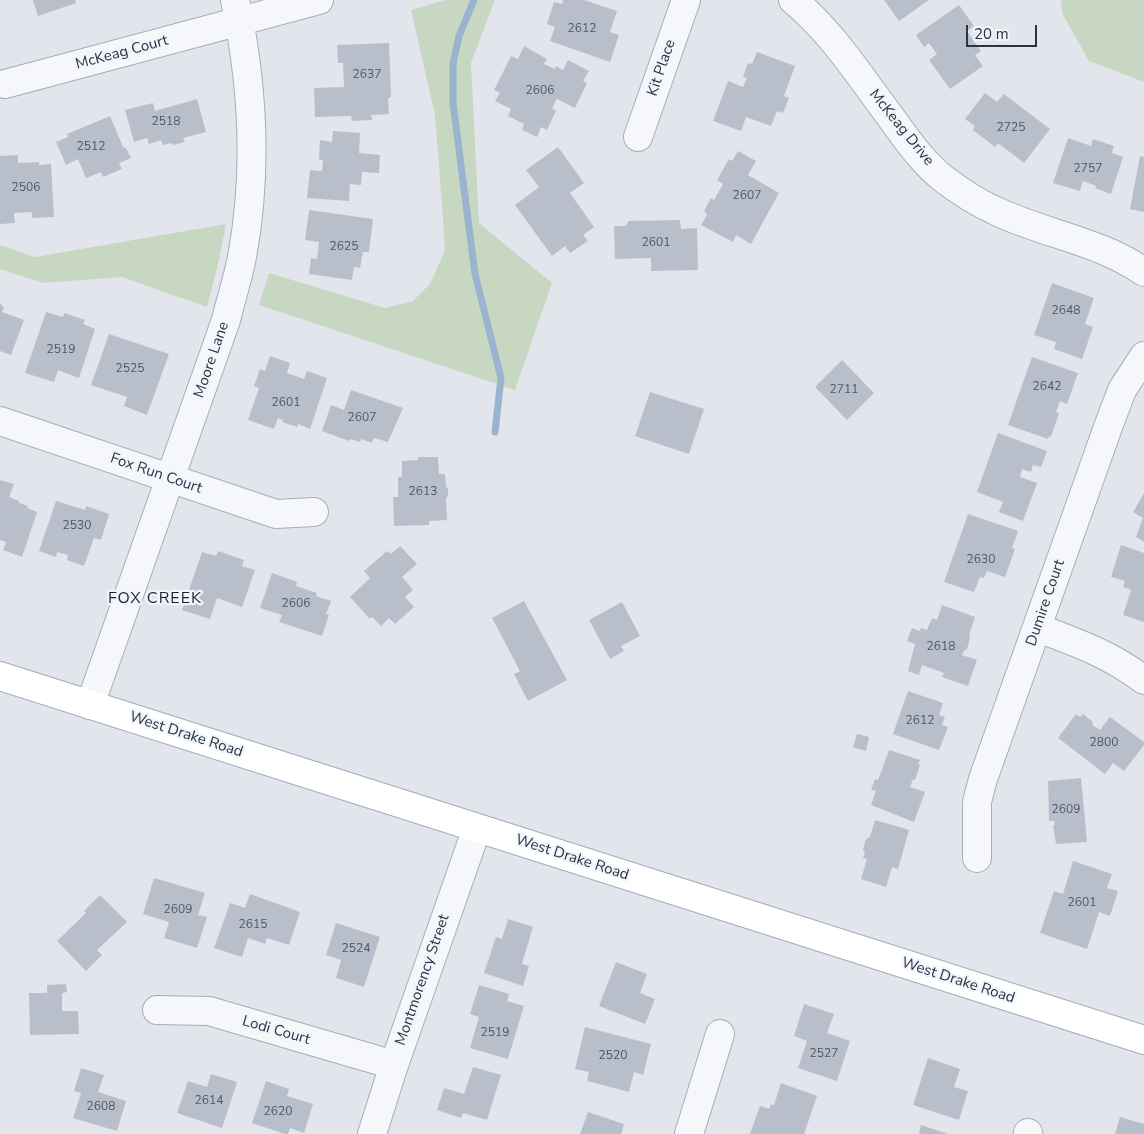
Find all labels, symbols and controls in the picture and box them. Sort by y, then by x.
scale bar [969,15,1040,47]
house number: 2612 [568,22,596,36]
text: 20 m [974,24,1009,44]
street label: McKeag Court [74,32,170,74]
street label: Kit Place [644,37,680,99]
house number: 2637 [353,68,381,82]
house number: 2606 [526,84,554,98]
street label: McKeag Drive [865,86,937,170]
house number: 2518 [152,115,180,129]
house number: 2725 [997,121,1025,135]
house number: 2512 [77,140,105,154]
house number: 2757 [1074,162,1102,176]
house number: 2506 [12,181,40,195]
house number: 2607 [733,189,761,203]
house number: 2601 [642,236,670,250]
house number: 2625 [330,240,358,254]
house number: 2648 [1052,304,1080,318]
street label: Moore Lane [191,320,233,400]
house number: 2519 [47,343,75,357]
house number: 2525 [116,362,144,376]
house number: 2642 [1033,380,1061,394]
house number: 2711 [830,383,858,397]
house number: 2601 [272,396,300,410]
house number: 2607 [348,411,376,425]
street label: Fox Run Court [108,450,204,498]
house number: 2613 [409,485,437,499]
house number: 2530 [63,519,91,533]
house number: 2630 [967,553,995,567]
street label: Dumire Court [1023,557,1069,649]
district label: FOX CREEK [107,589,203,609]
house number: 2606 [282,597,310,611]
house number: 2618 [927,640,955,654]
street label: West Drake Road [127,708,245,762]
house number: 2612 [906,714,934,728]
house number: 2800 [1090,736,1118,750]
house number: 2609 [1052,803,1080,817]
street label: West Drake Road [513,831,631,885]
house number: 2601 [1068,896,1096,910]
house number: 2609 [164,903,192,917]
street label: Montmorency Street [392,912,454,1048]
house number: 2615 [239,918,267,932]
house number: 2524 [342,942,370,956]
street label: West Drake Road [899,954,1017,1008]
street label: Lodi Court [240,1013,312,1049]
house number: 2519 [481,1026,509,1040]
house number: 2527 [810,1047,838,1061]
house number: 2520 [599,1049,627,1063]
house number: 2614 [195,1094,223,1108]
house number: 2608 [87,1100,115,1114]
house number: 2620 [264,1105,292,1119]

